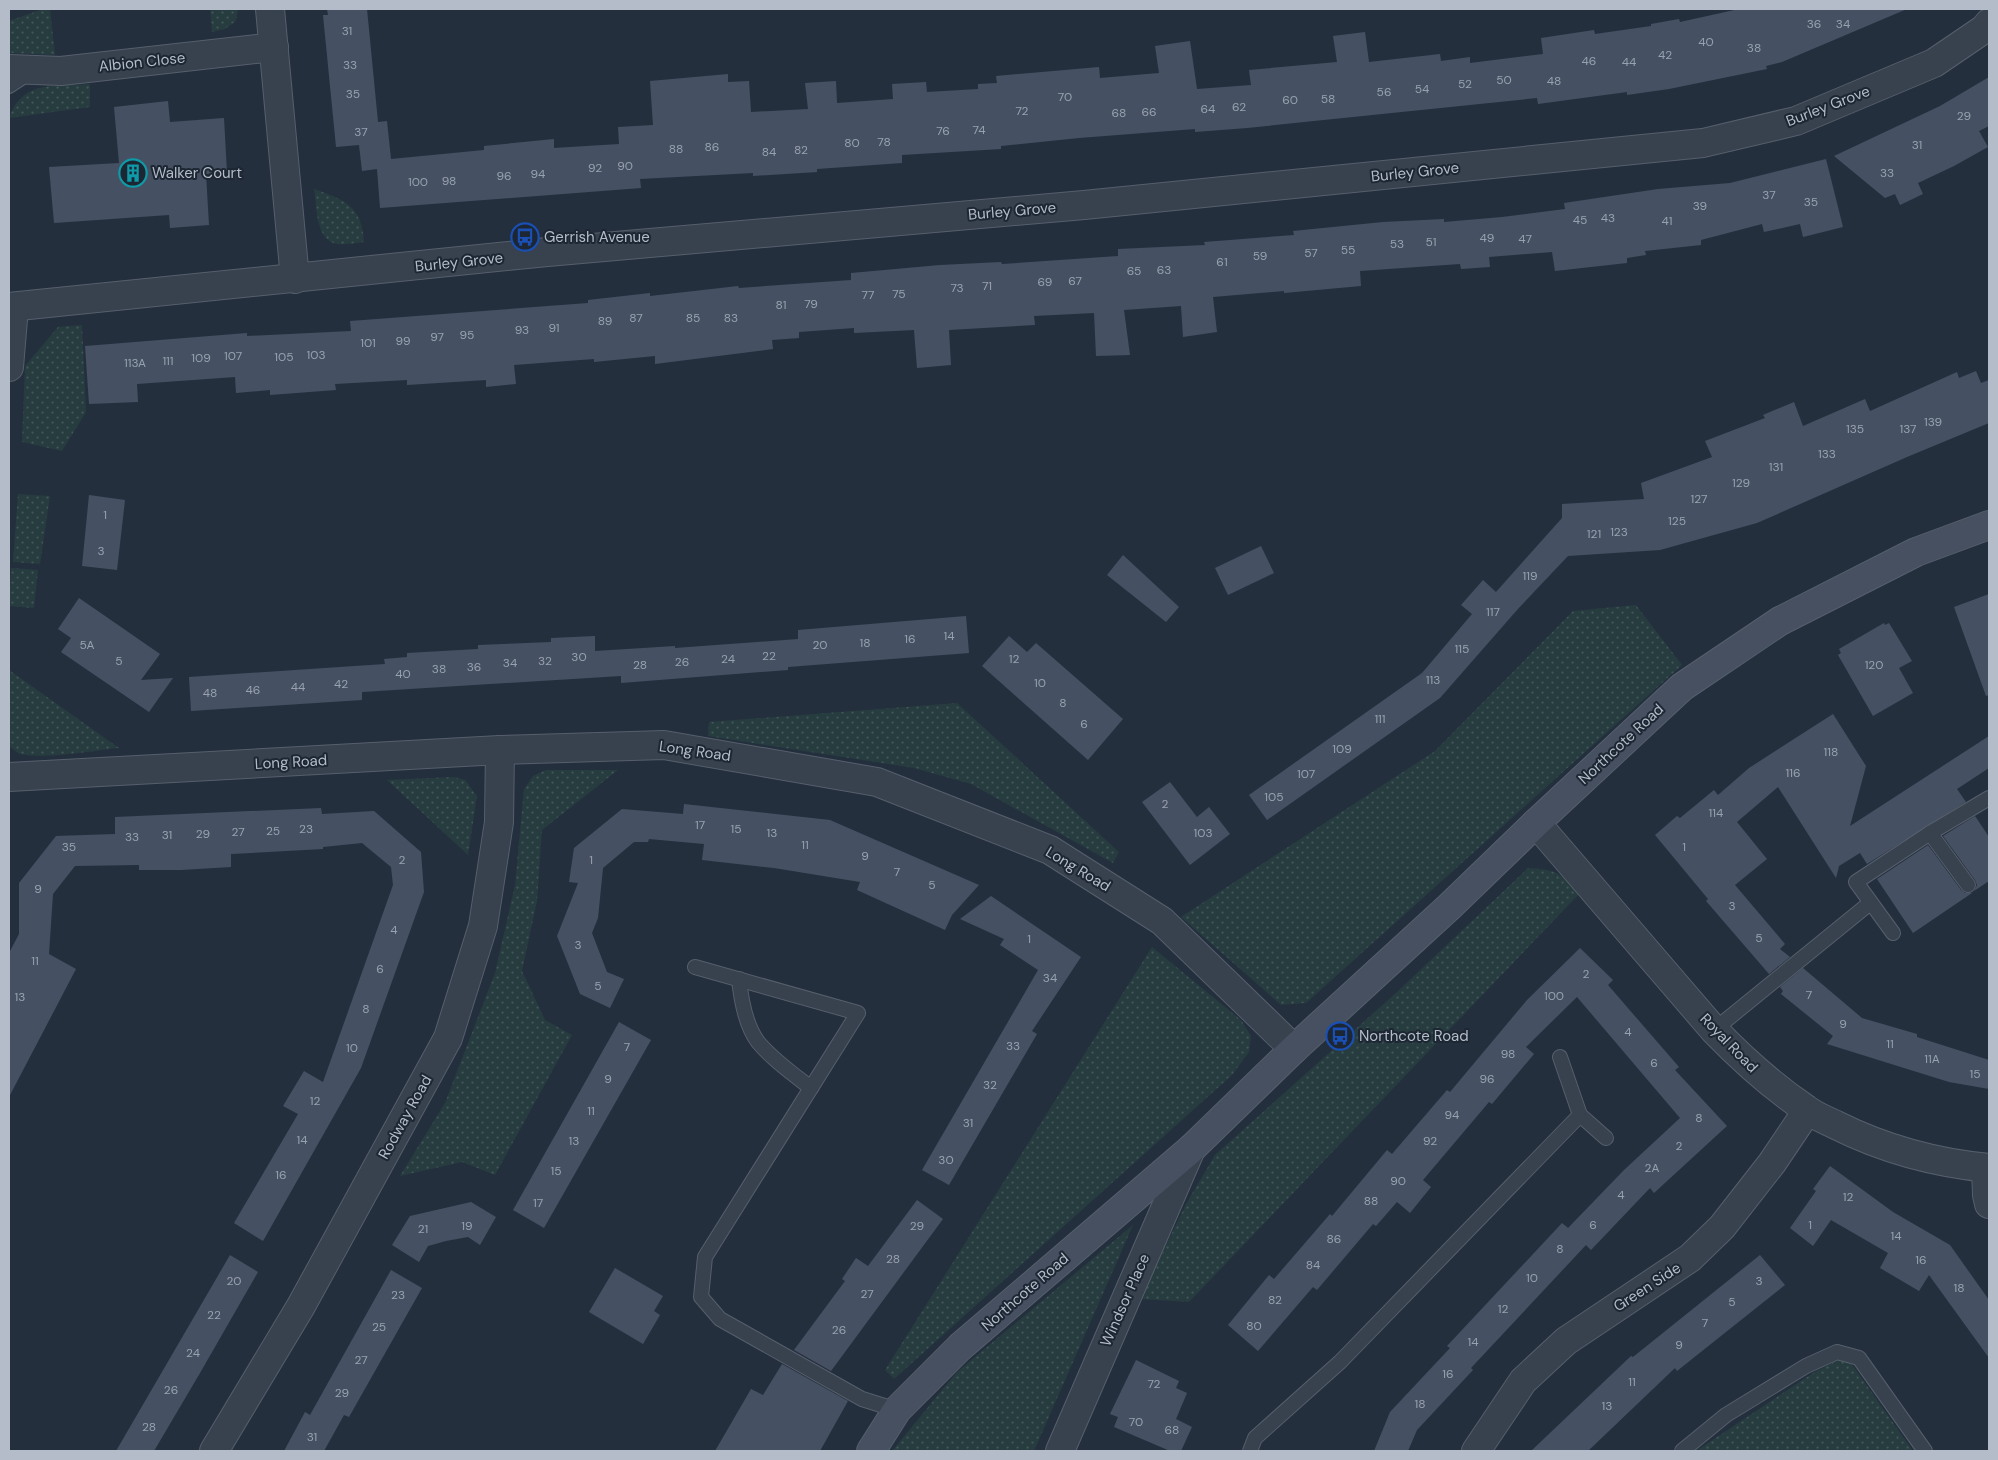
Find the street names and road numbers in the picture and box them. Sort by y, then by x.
street label: Albion Close [98,48,186,76]
street label: Burley Grove [1783,81,1873,131]
street label: Burley Grove [1370,157,1460,187]
street label: Burley Grove [967,197,1057,225]
street label: Burley Grove [414,247,504,277]
street label: Northcote Road [1574,699,1668,789]
street label: Long Road [658,736,732,766]
street label: Long Road [254,750,328,774]
street label: Long Road [1042,842,1114,896]
street label: Royal Road [1696,1009,1762,1077]
street label: Rodway Road [374,1071,436,1163]
street label: Northcote Road [977,1249,1073,1335]
street label: Windsor Place [1096,1251,1154,1349]
street label: Green Side [1609,1258,1685,1316]

